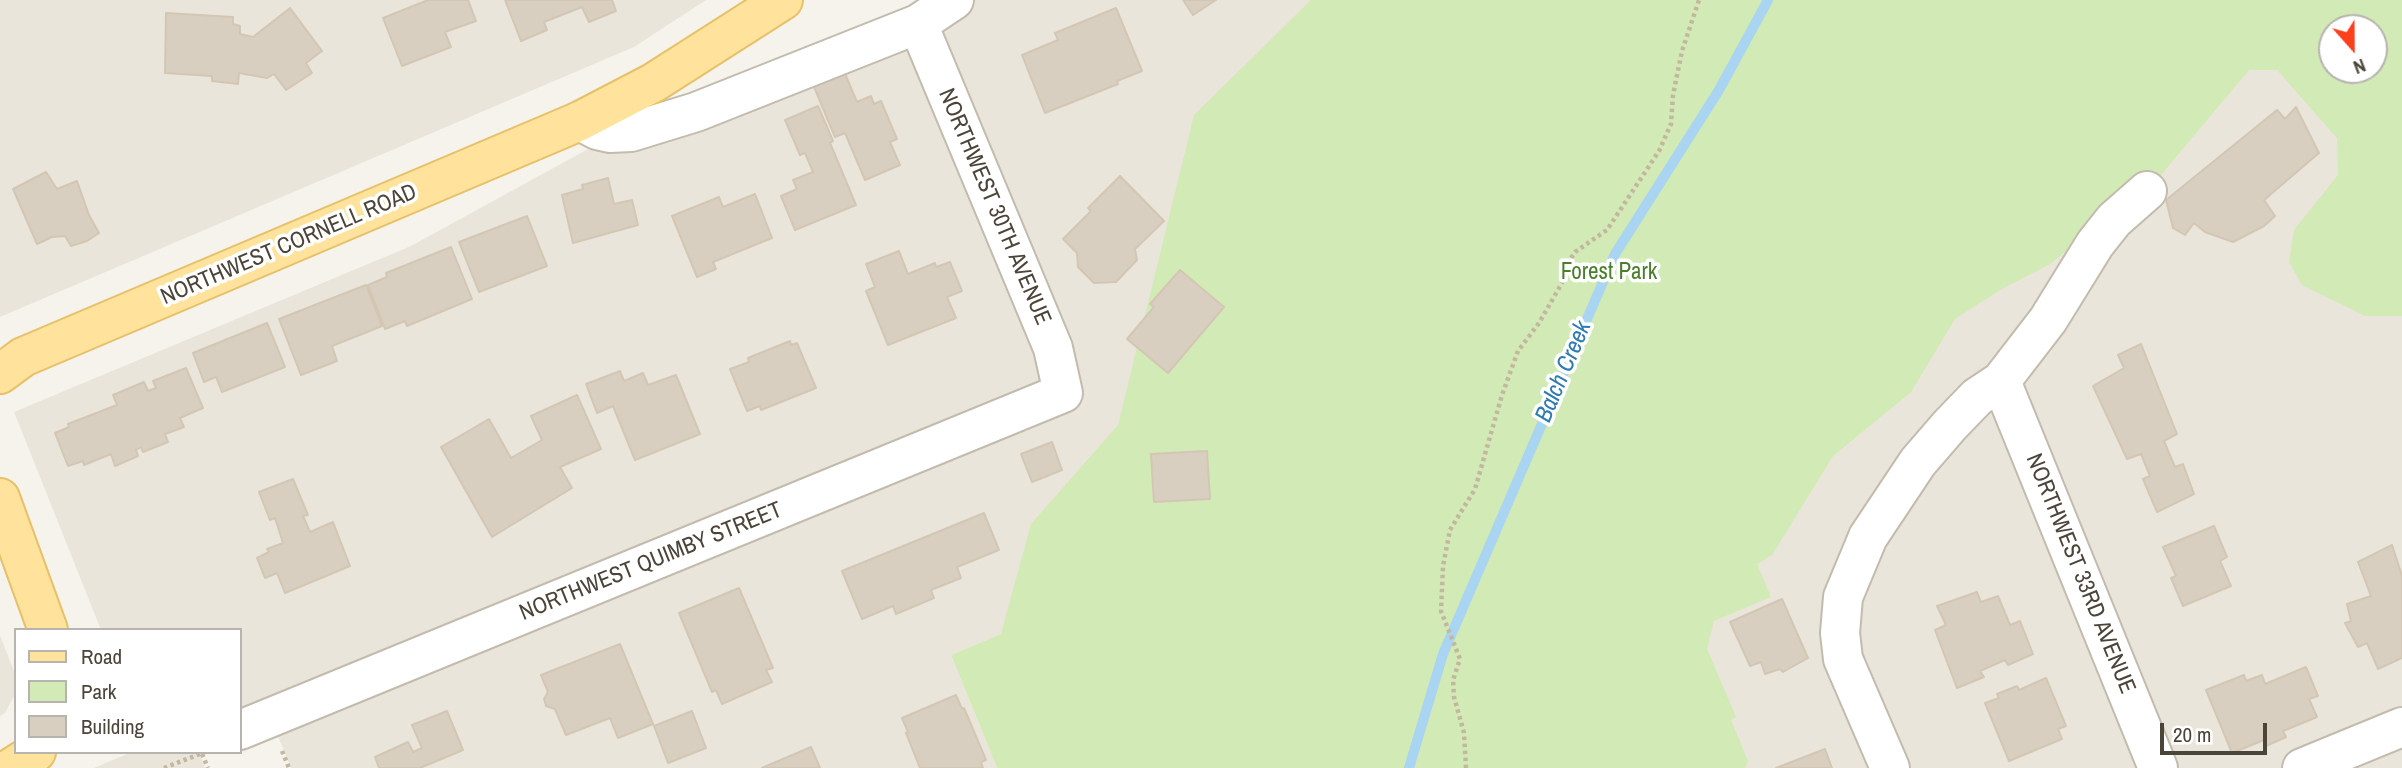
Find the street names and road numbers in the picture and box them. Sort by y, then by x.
street label: NORTHWEST 30TH AVENUE [932,85,1056,329]
street label: NORTHWEST CORNELL ROAD [157,179,421,311]
street label: NORTHWEST 33RD AVENUE [2019,450,2141,698]
street label: NORTHWEST QUIMBY STREET [516,497,786,627]

